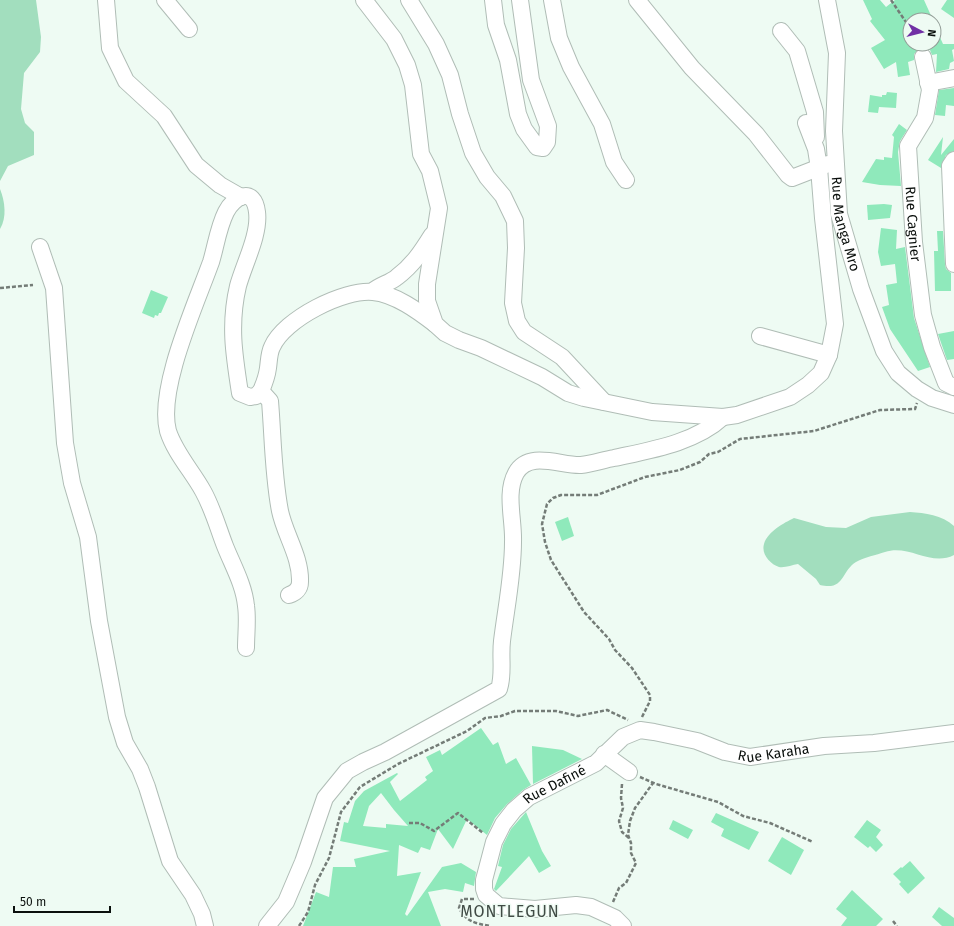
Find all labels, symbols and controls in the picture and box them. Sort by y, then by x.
north arrow [902,12,942,52]
text: N [925,29,938,38]
street label: Rue Manga Mro [828,176,864,273]
street label: Rue Cagnier [902,186,925,263]
street label: Rue Karaha [736,740,810,766]
street label: Rue Dafiné [519,761,589,807]
scale bar [14,888,110,914]
text: 50 m [20,895,46,909]
district label: MONTLEGUN [460,902,560,921]

